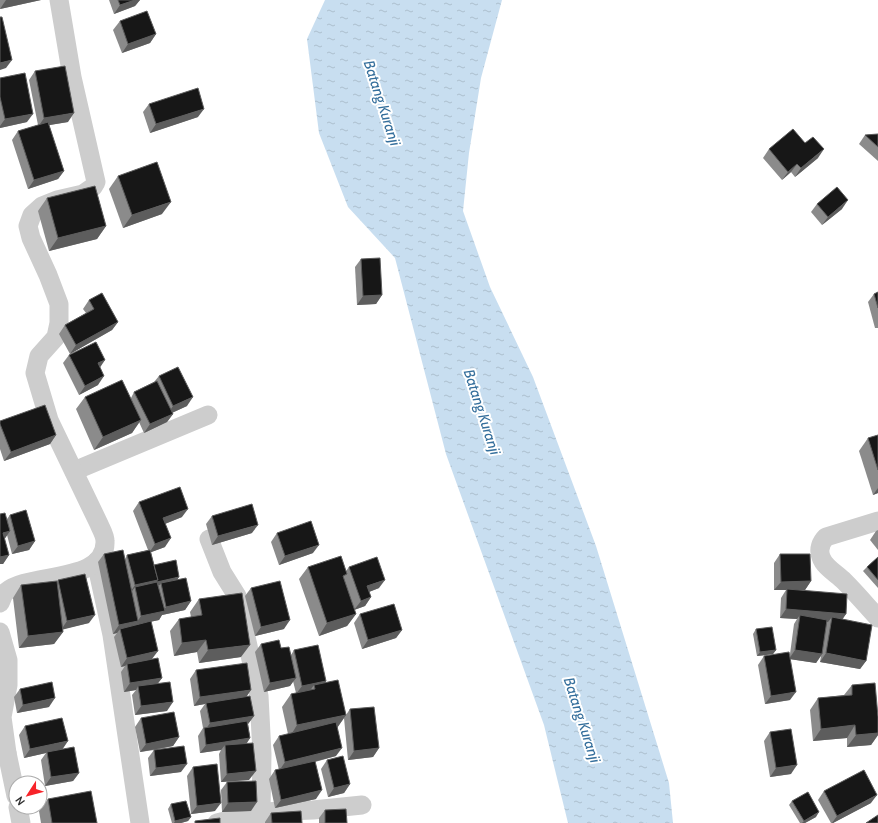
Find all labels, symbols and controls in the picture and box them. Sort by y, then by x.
water label: Batang Kuranji [360,58,405,149]
water label: Batang Kuranji [460,367,505,458]
water label: Batang Kuranji [560,675,605,766]
north arrow [8,775,48,815]
text: N [12,794,28,808]

